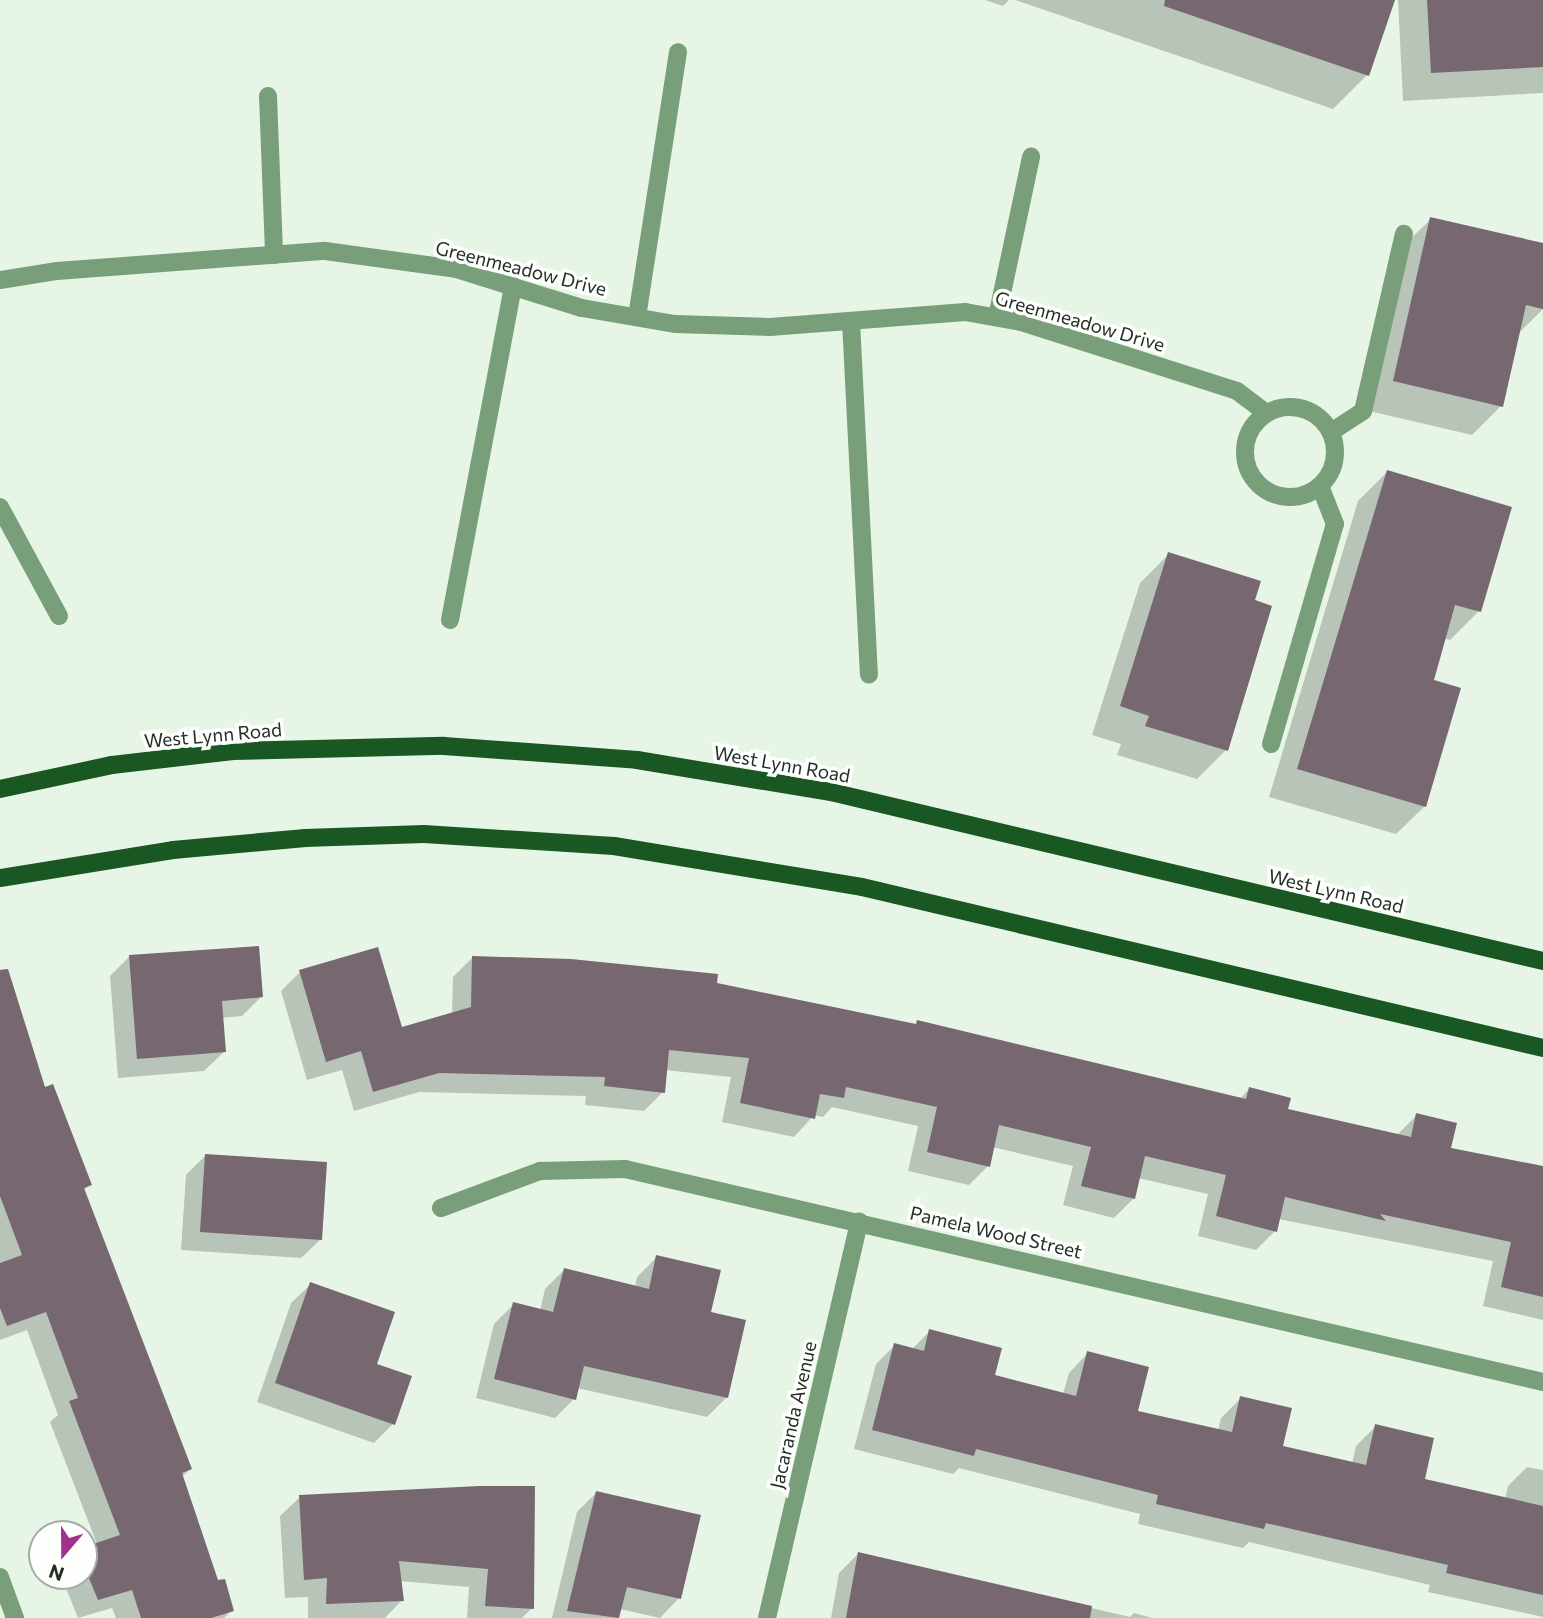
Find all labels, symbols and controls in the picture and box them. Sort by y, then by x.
street label: Greenmeadow Drive [433,236,609,300]
street label: Greenmeadow Drive [993,286,1167,356]
street label: West Lynn Road [143,718,283,752]
street label: West Lynn Road [712,741,852,787]
street label: West Lynn Road [1266,864,1406,918]
street label: Pamela Wood Street [908,1201,1084,1263]
street label: Jacaranda Avenue [765,1339,821,1491]
north arrow [28,1520,98,1590]
text: N [46,1560,67,1587]

